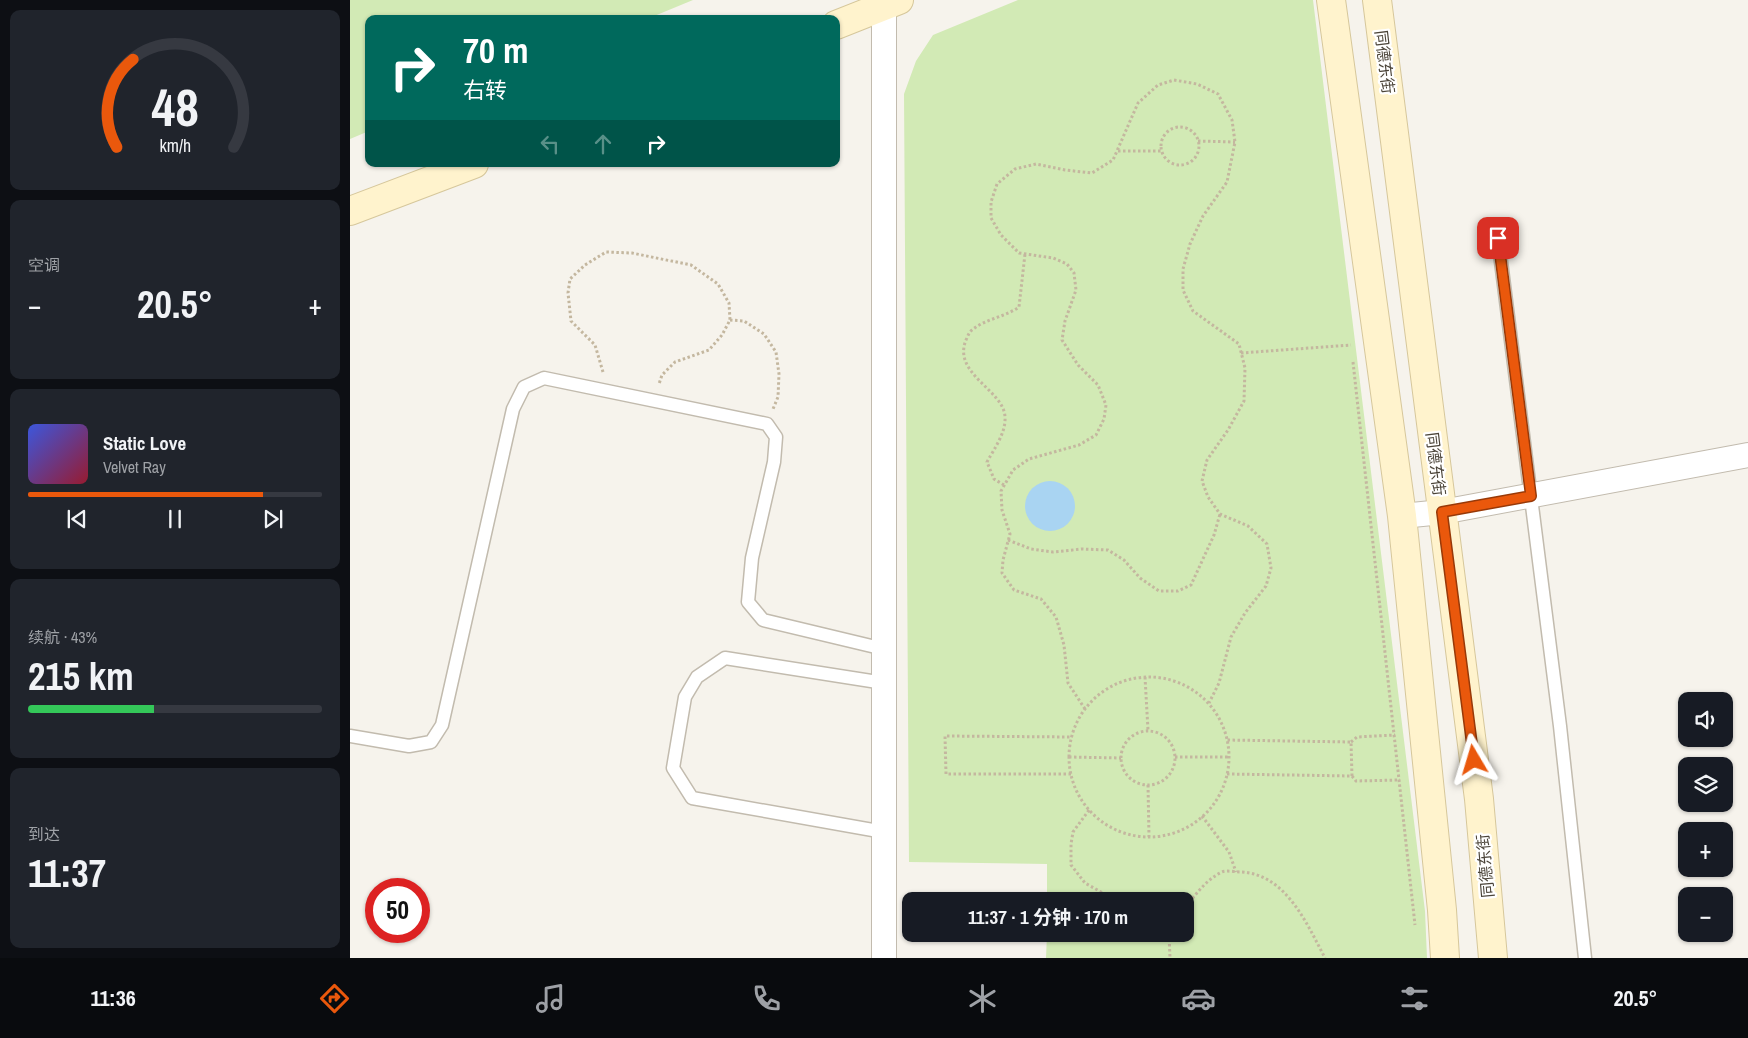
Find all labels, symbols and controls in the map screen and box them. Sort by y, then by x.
text: 70 m [463,27,528,74]
street label: 同德东街 [1370,29,1400,95]
icon: right [380,35,445,100]
text: 48 [151,72,199,142]
text: 右转 [463,75,507,105]
icon: left [536,130,564,158]
icon: ahead [589,130,617,158]
icon: right [642,130,670,158]
text: km/h [159,134,191,158]
pin [1477,217,1519,259]
icon: arrive [1484,224,1512,252]
text: 空调 [28,254,60,276]
text: 20.5° [137,279,213,330]
text: − [28,286,41,324]
text: + [309,286,322,324]
text: Static Love [103,430,186,456]
street label: 同德东街 [1421,431,1451,497]
text: Velvet Ray [103,456,166,478]
icon: previous [63,505,91,533]
icon: pause [161,505,189,533]
icon: next [259,505,287,533]
text: 续航 · 43% [28,626,97,648]
text: 215 km [28,651,134,702]
map controls [1678,692,1733,942]
button: sound [1678,692,1733,747]
position arrow [1447,733,1499,785]
button: layers [1678,757,1733,812]
button: + [1678,822,1733,877]
text: 到达 [28,823,60,845]
street label: 同德东街 [1471,833,1499,899]
text: 11:37 [28,848,106,899]
speed limit sign: 50 [365,878,430,943]
button: − [1678,887,1733,942]
text: 11:37 · 1 分钟 · 170 m [968,904,1128,930]
icon: directions [317,981,352,1016]
icon: music [533,981,568,1016]
icon: phone [749,981,784,1016]
icon: climate [965,981,1000,1016]
icon: car [1181,981,1216,1016]
icon: filters [1397,981,1432,1016]
text: 11:36 [91,983,136,1013]
text: 20.5° [1613,983,1657,1013]

